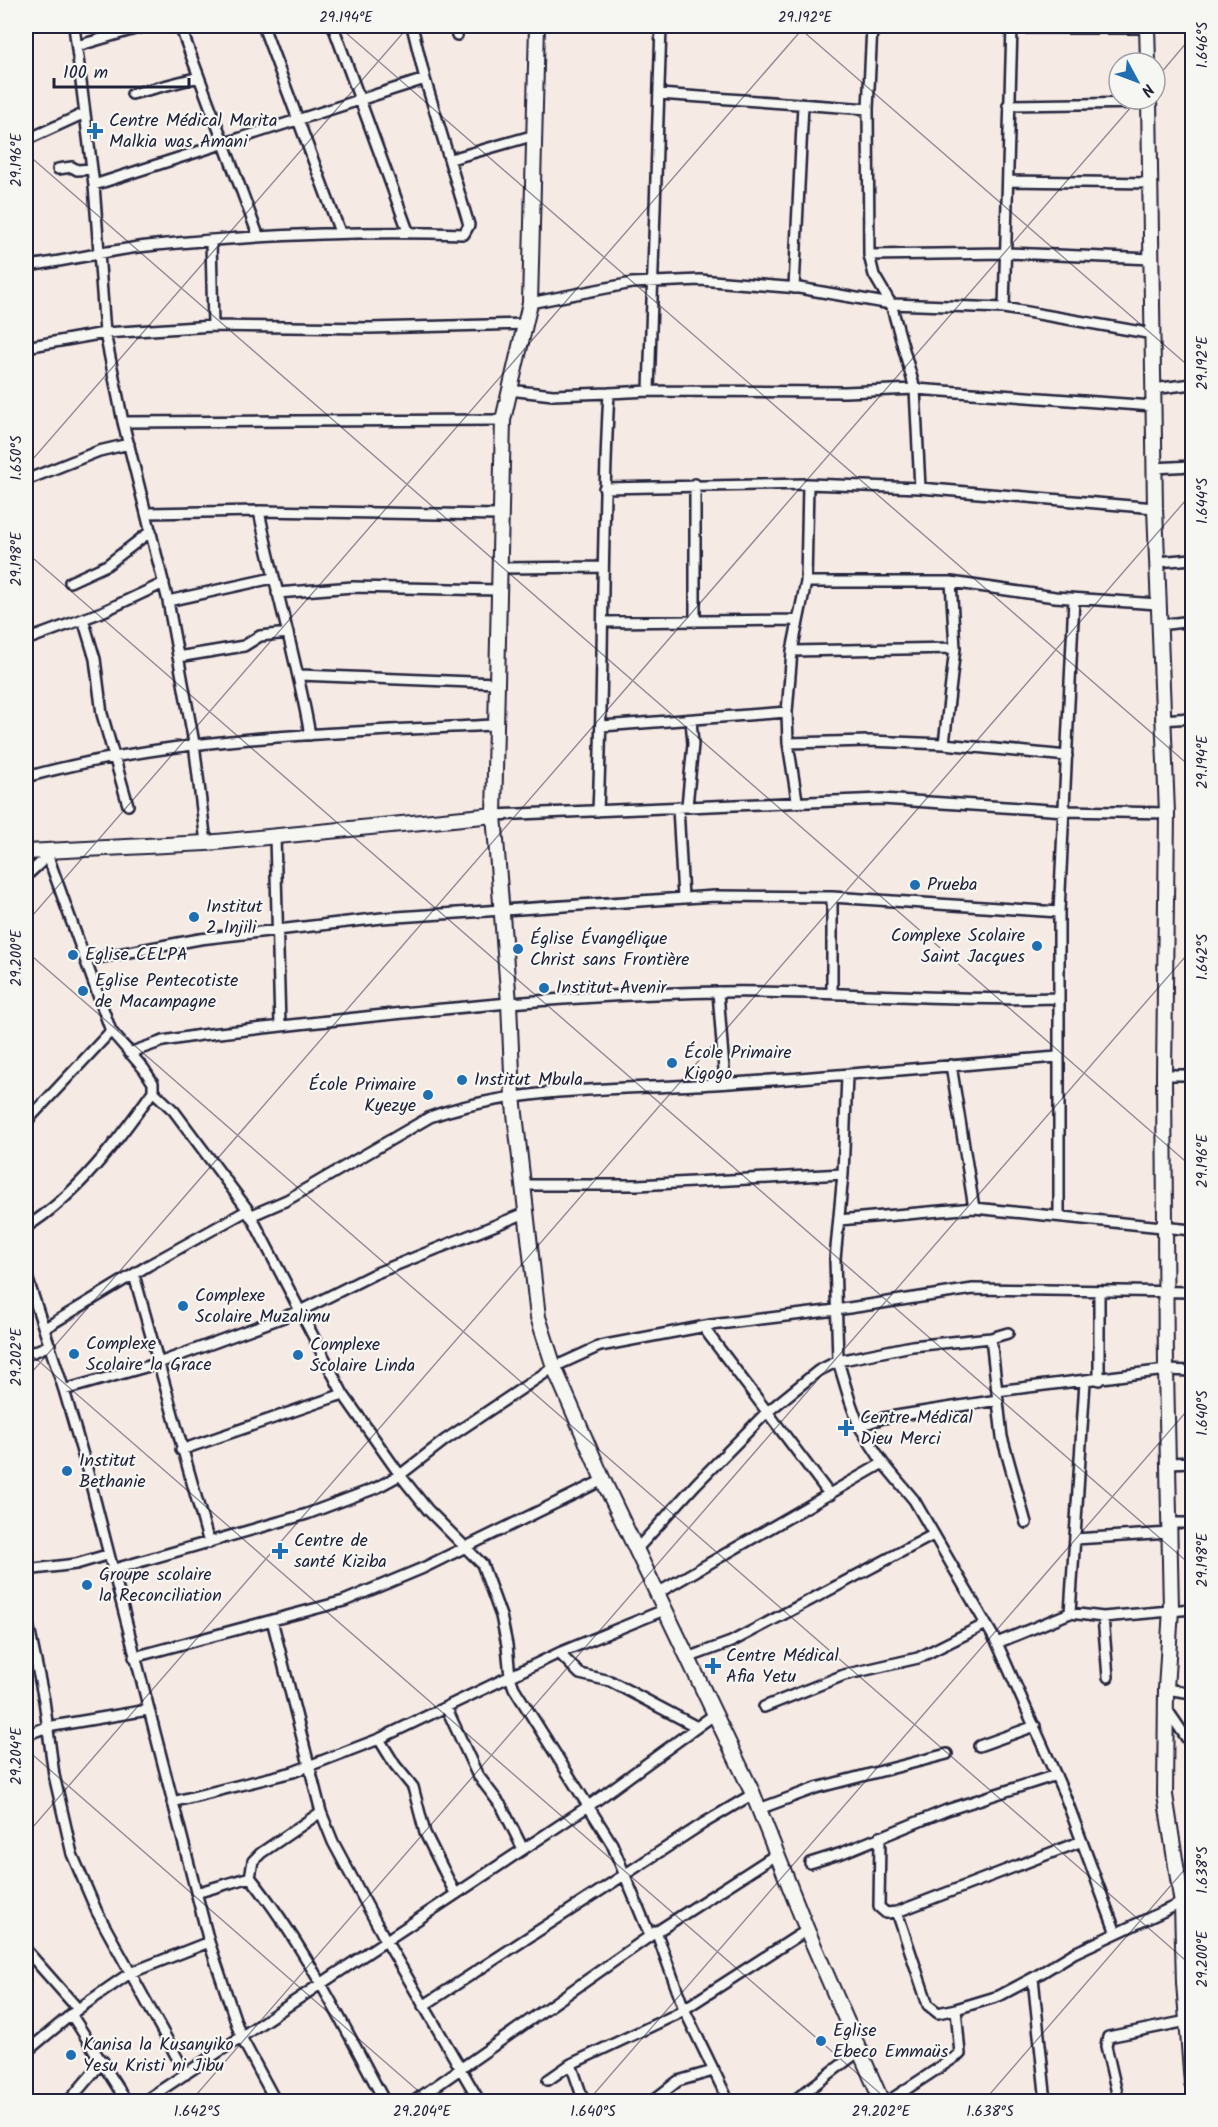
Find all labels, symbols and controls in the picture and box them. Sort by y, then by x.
text: 29.194°E [319,6,374,30]
text: 29.192°E [778,6,833,30]
text: 1.646°S [1191,22,1215,68]
scale bar [54,51,189,89]
north arrow [1107,51,1167,111]
text: 100 m [63,59,108,88]
text: N [1134,78,1160,102]
place label: Centre Médical Marita Malkia was Amani [109,107,277,157]
marker: Centre Médical Marita Malkia was Amani [86,122,104,140]
text: 29.196°E [5,132,29,187]
text: 29.192°E [1191,335,1215,390]
text: 1.650°S [5,435,29,481]
text: 1.644°S [1191,478,1215,524]
text: 29.198°E [5,531,29,586]
text: 29.194°E [1191,734,1215,789]
place label: Prueba [927,871,977,900]
marker: Prueba [908,878,922,892]
place label: Institut 2 Injili [206,893,264,943]
marker: Institut 2 Injili [187,910,201,924]
place label: Complexe Scolaire Saint Jacques [891,922,1025,972]
place label: Église Évangélique Christ sans Frontière [530,925,689,975]
text: 29.200°E [5,928,29,987]
text: 1.642°S [1191,934,1215,980]
marker: Complexe Scolaire Saint Jacques [1030,939,1044,953]
place label: Eglise CELPA [85,941,188,970]
marker: Église Évangélique Christ sans Frontière [511,942,525,956]
marker: Eglise CELPA [66,948,80,962]
place label: Eglise Pentecotiste de Macampagne [95,967,238,1017]
place label: Institut Avenir [556,974,667,1003]
marker: Institut Avenir [537,981,551,995]
marker: Eglise Pentecotiste de Macampagne [76,984,90,998]
place label: École Primaire Kigogo [684,1039,792,1089]
marker: École Primaire Kigogo [665,1056,679,1070]
place label: Institut Mbula [474,1066,583,1095]
place label: École Primaire Kyezye [308,1071,416,1121]
marker: Institut Mbula [455,1073,469,1087]
marker: École Primaire Kyezye [421,1088,435,1102]
text: 29.196°E [1191,1133,1215,1188]
place label: Complexe Scolaire Muzalimu [195,1282,330,1332]
marker: Complexe Scolaire Muzalimu [176,1299,190,1313]
text: 29.202°E [5,1327,29,1386]
place label: Complexe Scolaire la Grace [86,1330,212,1380]
place label: Complexe Scolaire Linda [310,1331,415,1381]
marker: Complexe Scolaire la Grace [67,1347,81,1361]
marker: Complexe Scolaire Linda [291,1348,305,1362]
text: 1.640°S [1191,1390,1215,1436]
place label: Centre Médical Dieu Merci [860,1404,974,1454]
marker: Centre Médical Dieu Merci [837,1419,855,1437]
place label: Institut Bethanie [79,1447,146,1497]
marker: Institut Bethanie [60,1464,74,1478]
place label: Centre de santé Kiziba [294,1527,387,1577]
text: 29.198°E [1191,1532,1215,1587]
marker: Centre de santé Kiziba [271,1542,289,1560]
place label: Groupe scolaire la Reconciliation [99,1561,222,1611]
marker: Groupe scolaire la Reconciliation [80,1578,94,1592]
place label: Centre Médical Afia Yetu [726,1642,840,1692]
marker: Centre Médical Afia Yetu [704,1657,722,1675]
text: 29.204°E [5,1726,29,1785]
text: 1.638°S [1191,1846,1215,1894]
text: 29.200°E [1191,1929,1215,1988]
place label: Eglise Ebeco Emmaüs [833,2017,949,2067]
place label: Kanisa la Kusanyiko Yesu Kristi ni Jibu [83,2031,234,2081]
marker: Eglise Ebeco Emmaüs [814,2034,828,2048]
marker: Kanisa la Kusanyiko Yesu Kristi ni Jibu [64,2048,78,2062]
text: 1.642°S [174,2100,220,2124]
text: 29.204°E [393,2100,452,2124]
text: 1.640°S [570,2100,616,2124]
text: 29.202°E [852,2100,911,2124]
text: 1.638°S [966,2100,1014,2124]

